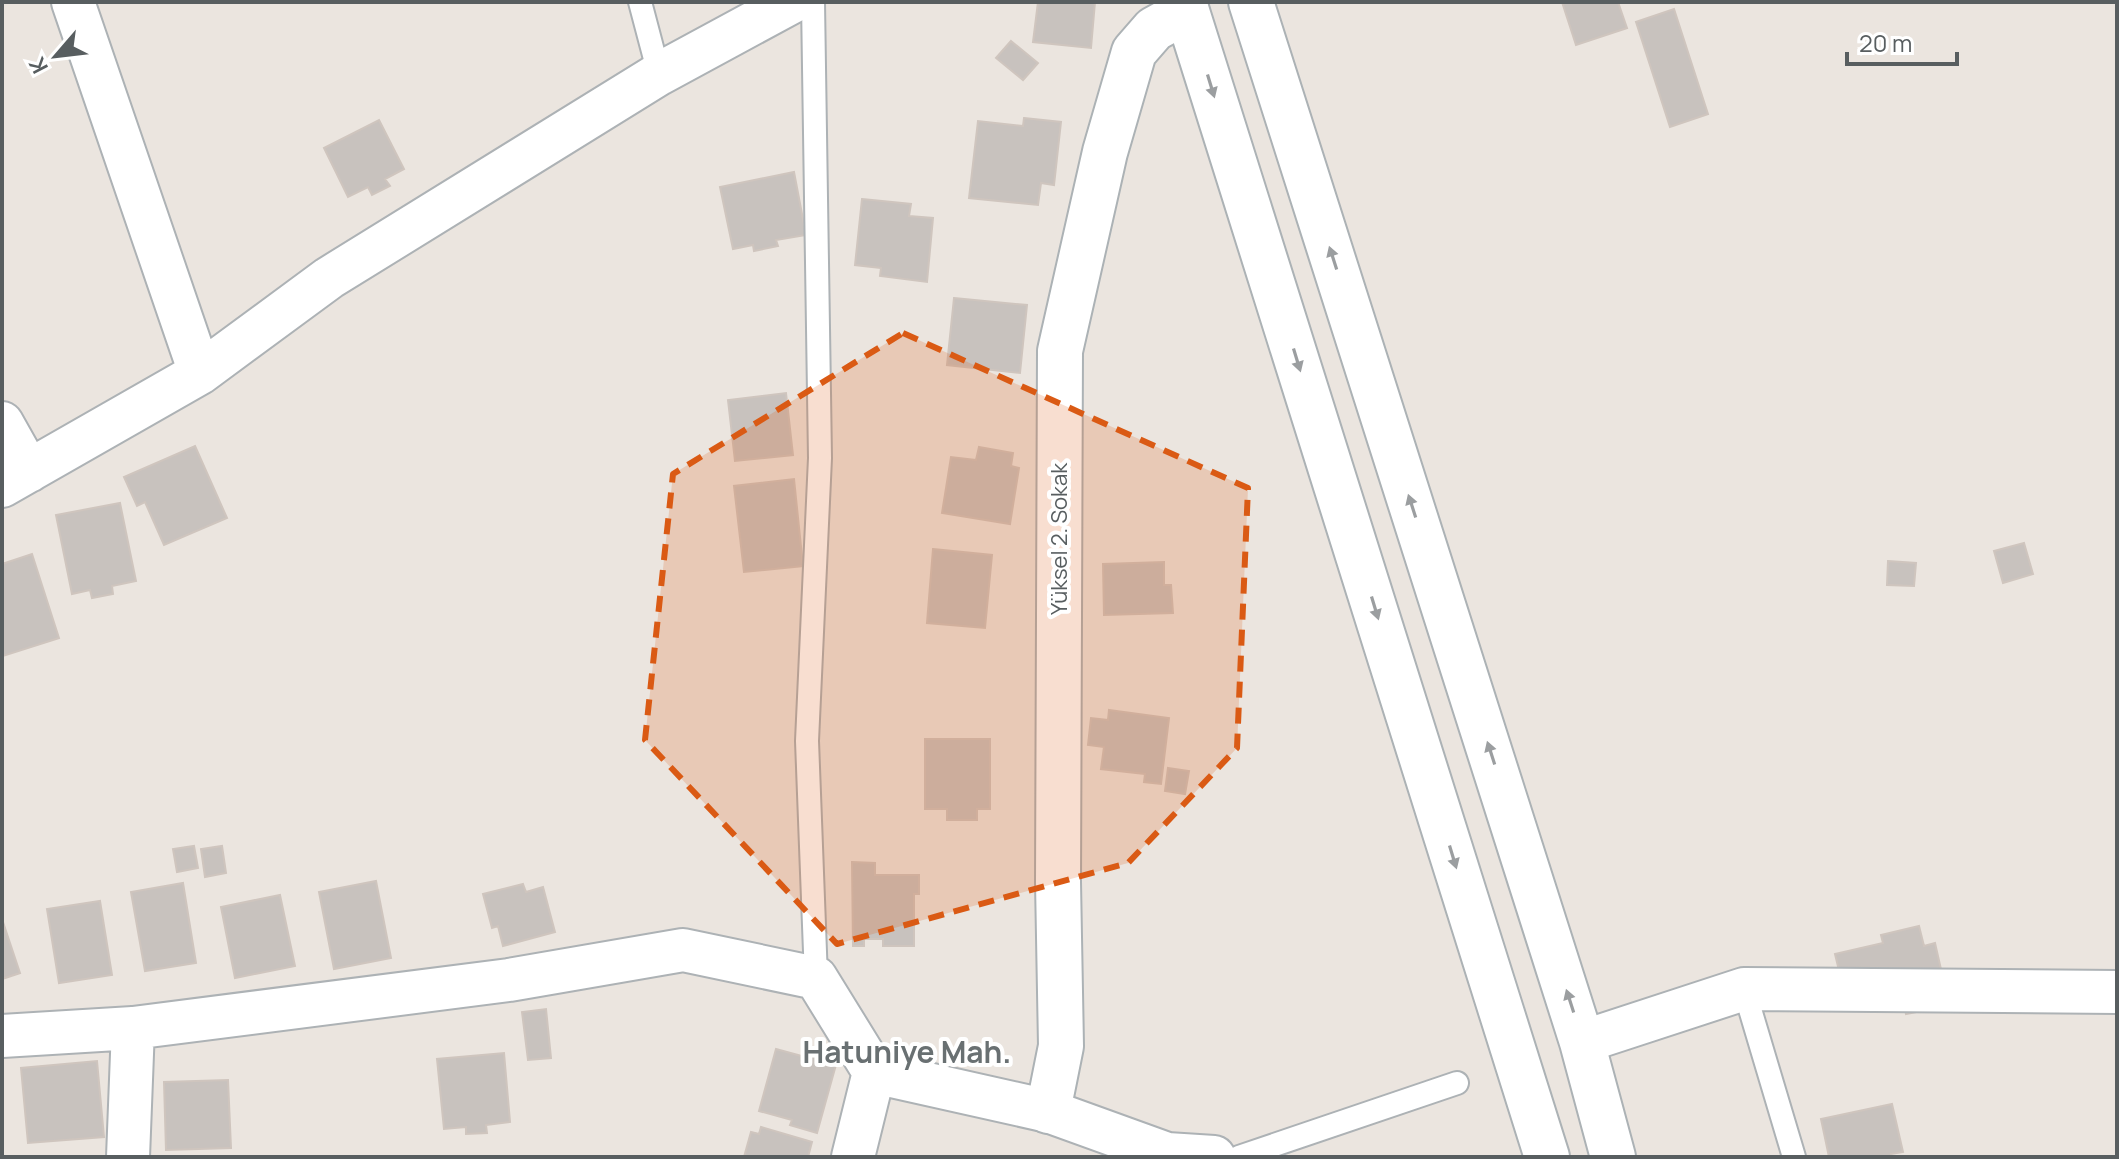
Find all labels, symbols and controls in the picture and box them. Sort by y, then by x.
north arrow [16,16,96,96]
scale bar [1847,16,1957,66]
text: 20 m [1859,26,1912,59]
text: K [21,51,55,79]
one-way arrow [1205,74,1217,98]
one-way arrow [1326,246,1339,270]
one-way arrow [1291,349,1304,373]
street label: Yüksel 2. Sokak [1044,462,1074,615]
one-way arrow [1405,493,1417,517]
one-way arrow [1369,597,1382,621]
one-way arrow [1484,741,1496,765]
one-way arrow [1447,845,1460,869]
one-way arrow [1563,989,1575,1013]
district label: Hatuniye Mah. [803,1031,1011,1072]

